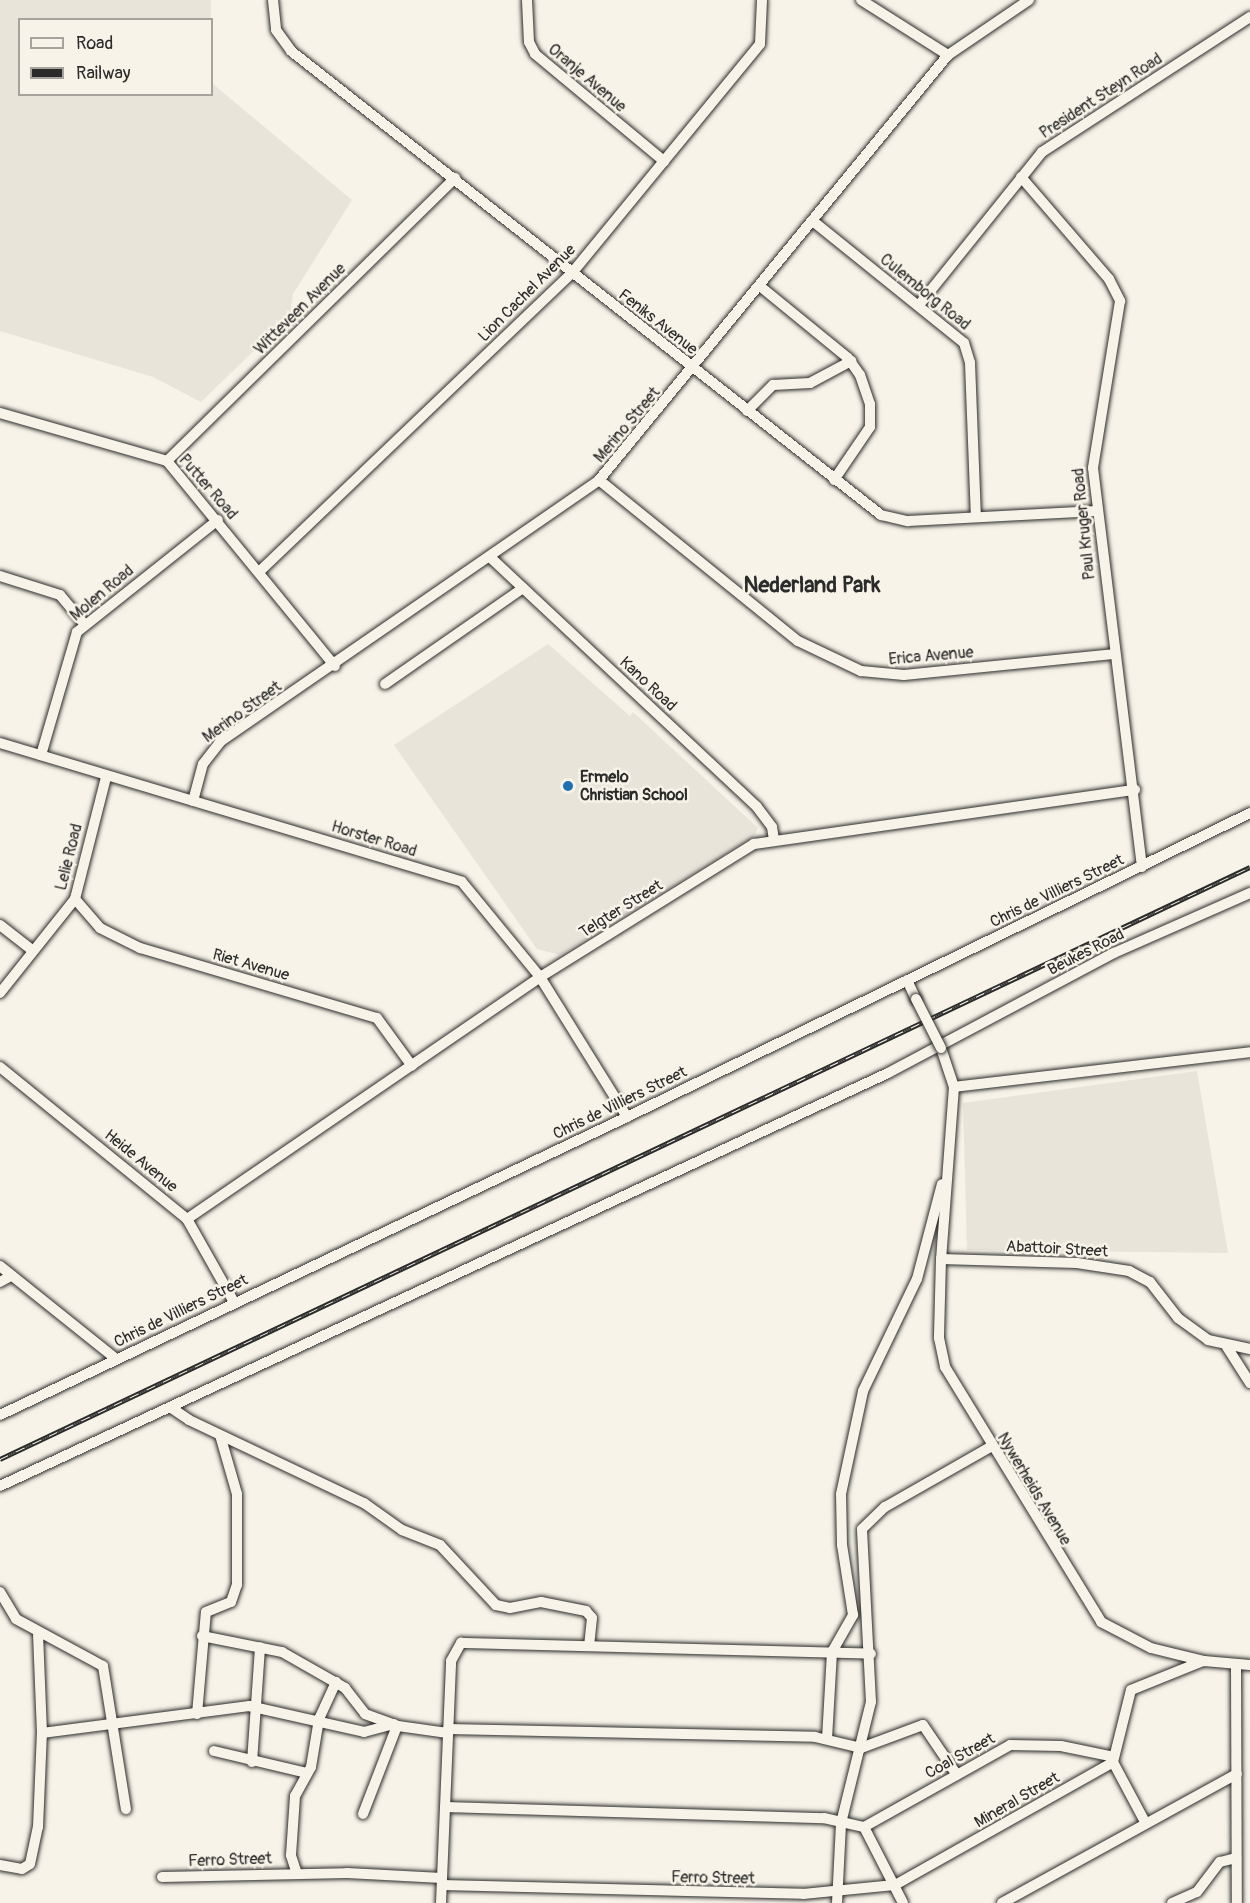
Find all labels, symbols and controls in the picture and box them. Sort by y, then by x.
legend [18,18,213,96]
text: Road [76,32,113,55]
street label: Oranje Avenue [544,40,630,116]
street label: President Steyn Road [1036,49,1166,143]
text: Railway [76,62,131,85]
street label: Lion Cachel Avenue [474,240,580,346]
street label: Culemborg Road [876,250,974,334]
street label: Witteveen Avenue [250,259,350,359]
street label: Feniks Avenue [615,285,701,359]
street label: Merino Street [590,383,664,467]
street label: Putter Road [175,451,241,523]
street label: Paul Kruger Road [1069,467,1099,581]
street label: Molen Road [66,561,138,625]
district label: Nederland Park [744,573,880,599]
street label: Erica Avenue [888,643,974,669]
street label: Kano Road [615,653,681,715]
street label: Merino Street [199,677,285,747]
place label: Ermelo Christian School [580,767,688,805]
marker: Ermelo Christian School [561,779,575,793]
street label: Horster Road [329,817,419,861]
street label: Lelie Road [51,822,87,892]
street label: Chris de Villiers Street [987,850,1127,932]
street label: Telgter Street [576,876,666,942]
street label: Beukes Road [1045,925,1127,979]
street label: Riet Avenue [210,945,292,985]
street label: Chris de Villiers Street [550,1062,690,1144]
street label: Heide Avenue [100,1126,182,1196]
street label: Abattoir Street [1006,1237,1108,1261]
street label: Chris de Villiers Street [111,1270,251,1352]
street label: Nywerheids Avenue [993,1429,1075,1549]
street label: Coal Street [922,1729,998,1783]
street label: Mineral Street [971,1768,1063,1832]
street label: Ferro Street [188,1849,272,1871]
street label: Ferro Street [671,1868,755,1888]

